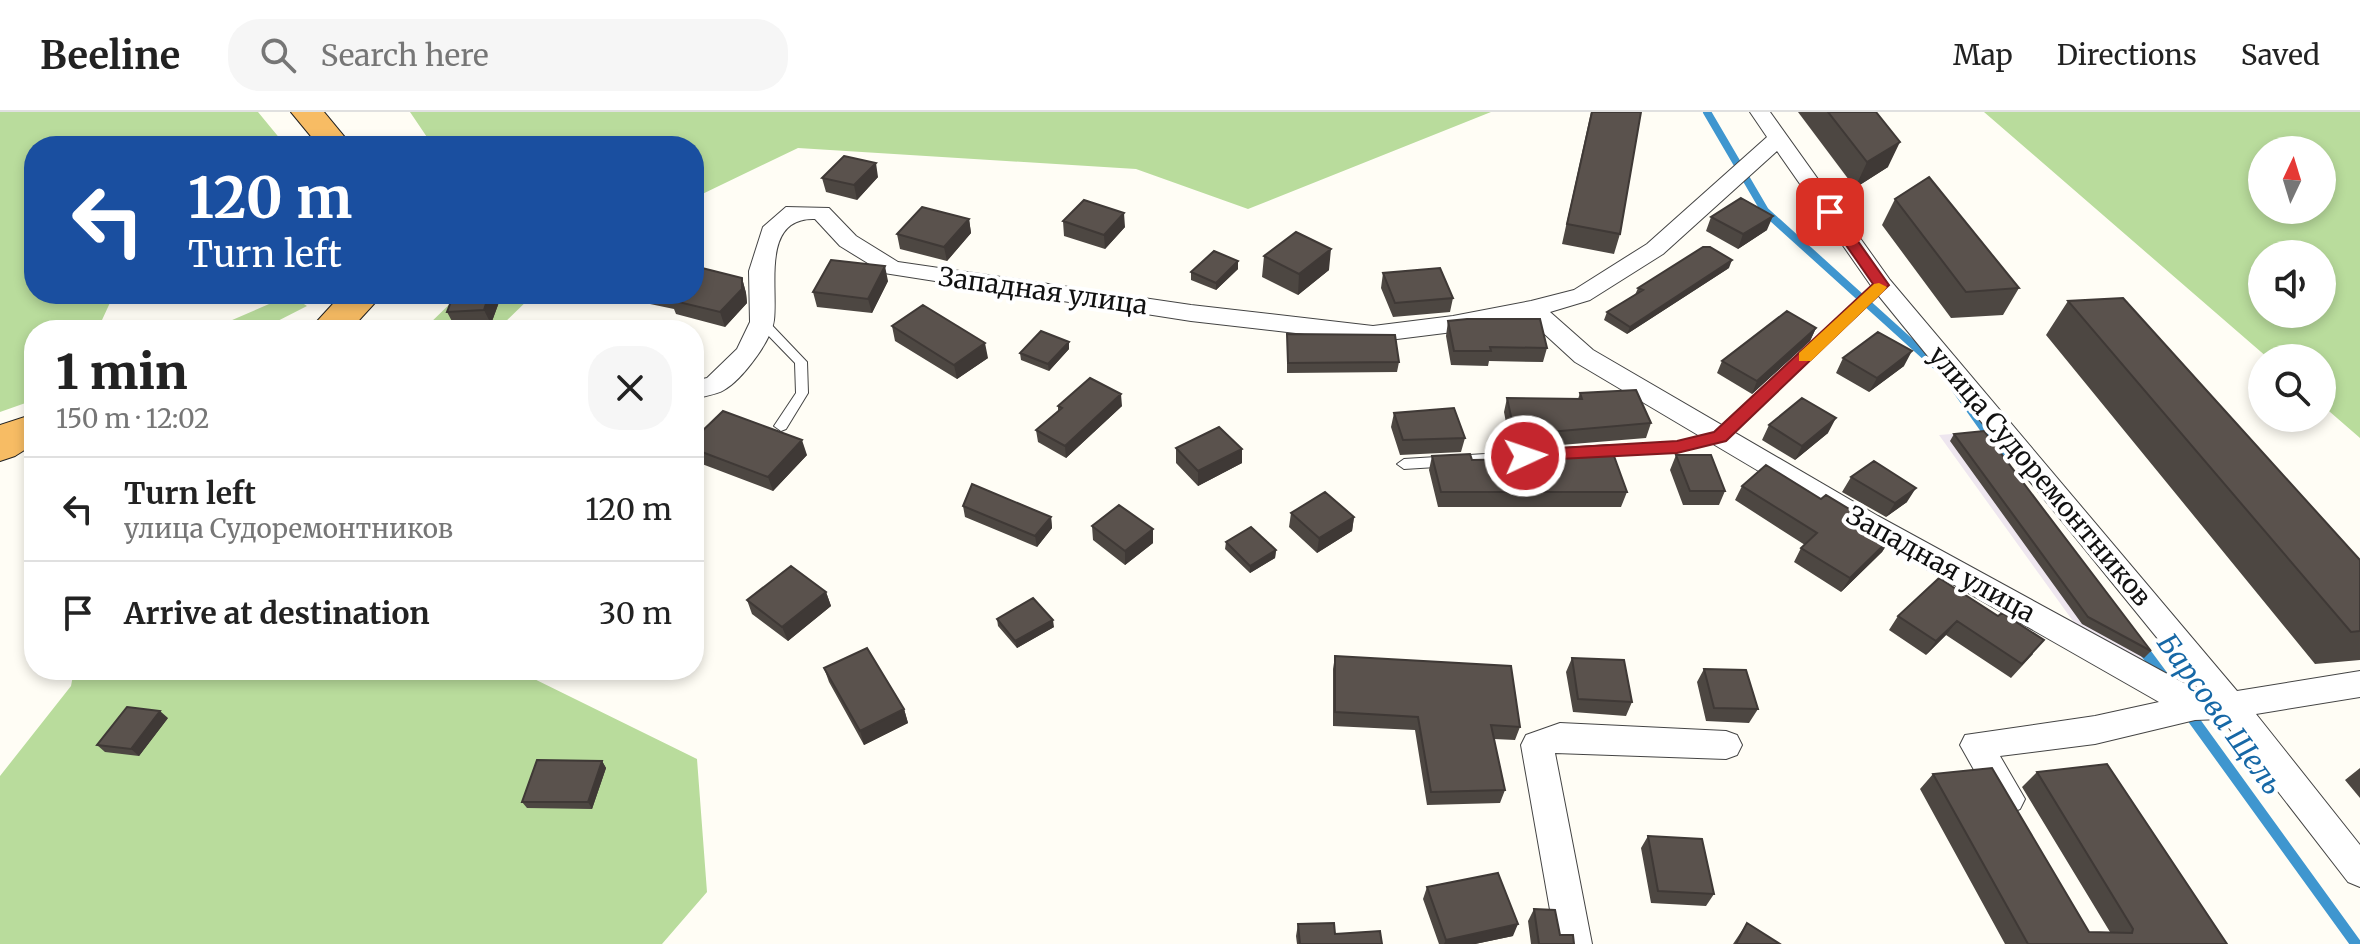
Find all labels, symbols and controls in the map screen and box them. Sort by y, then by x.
search box [228,19,788,91]
text: Beeline [40,32,180,79]
icon: search [256,33,300,77]
text: Search here [320,36,489,74]
text: Map [1953,37,2013,73]
text: Directions [2057,37,2197,73]
text: Saved [2241,37,2320,73]
north arrow [2248,136,2336,224]
map controls [2248,136,2336,432]
text: 120 m [188,163,352,233]
icon: left [56,168,160,272]
pin [1796,178,1864,246]
icon: arrive [1808,190,1852,234]
text: Turn left [188,232,342,277]
button: sound [2248,240,2336,328]
street label: Западная улица [937,260,1150,322]
street label: улица Судоремонтников [1922,339,2159,612]
text: 1 min [56,342,188,402]
button: search [2248,344,2336,432]
button: close [588,346,672,430]
text: 150 m · 12:02 [56,402,209,435]
position arrow [1483,414,1567,498]
text: Turn left [124,474,256,512]
icon: left [56,487,100,531]
text: 120 m [585,490,672,528]
street label: Западная улица [1841,498,2041,629]
text: улица Судоремонтников [124,512,453,545]
icon: arrive [56,591,100,635]
text: Arrive at destination [124,594,430,632]
text: 30 m [599,594,672,632]
water label: Барсова Щель [2149,626,2291,802]

